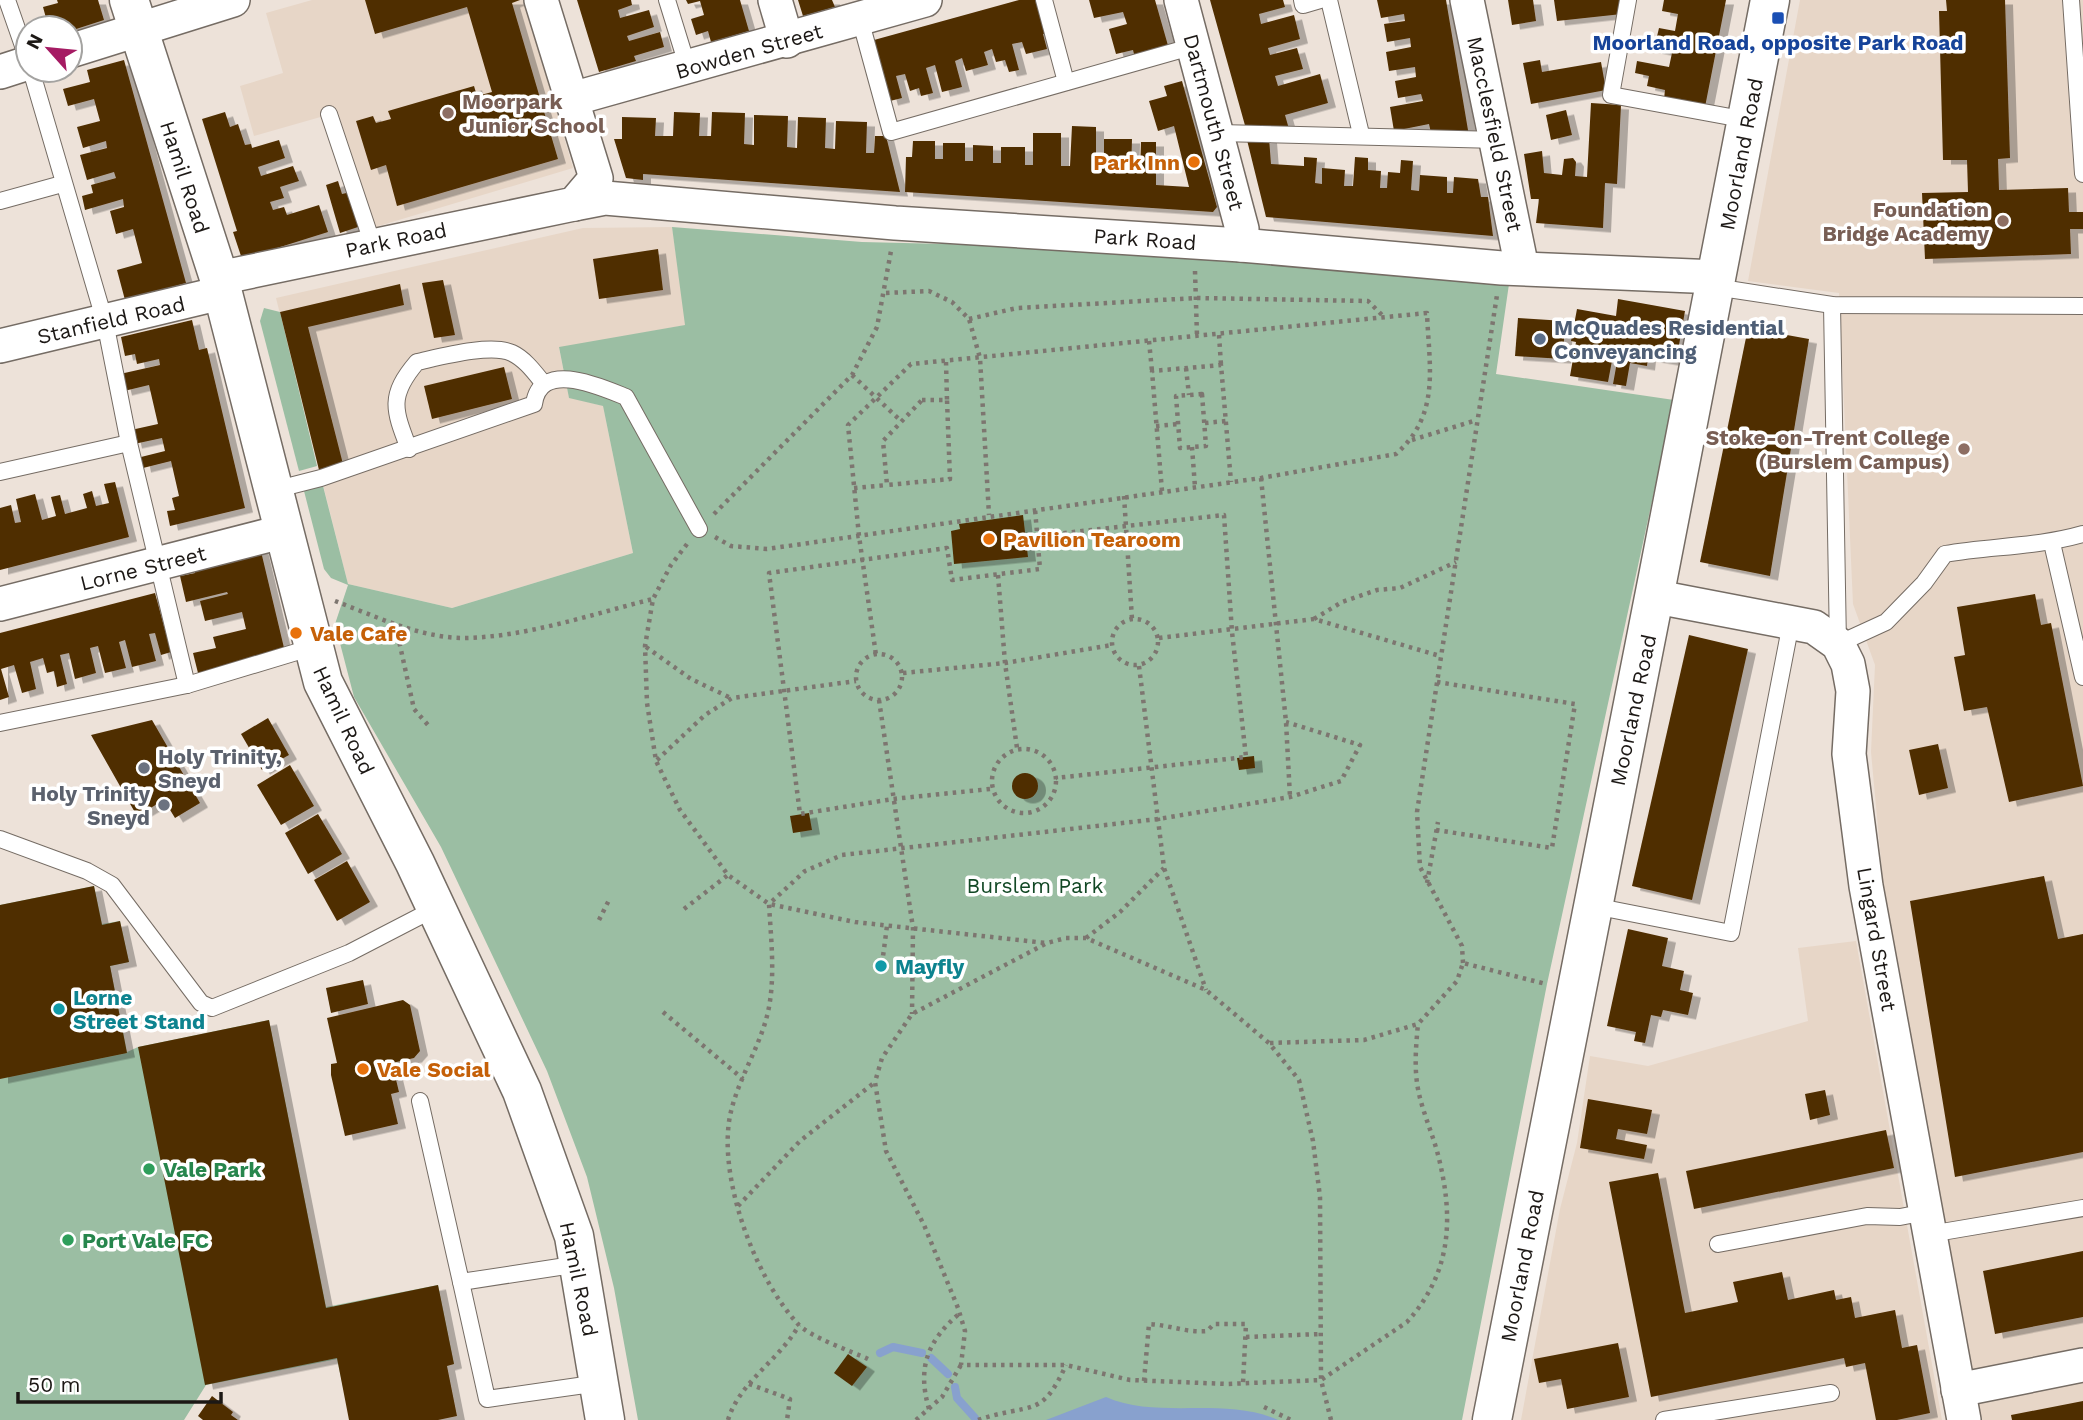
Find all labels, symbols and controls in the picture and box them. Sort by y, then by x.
marker: Moorland Road, opposite Park Road [1770,10,1786,26]
north arrow [14,14,84,84]
street label: Bowden Street [673,18,826,84]
text: N [21,30,48,53]
place label: Moorland Road, opposite Park Road [1593,30,1963,55]
street label: Dartmouth Street [1178,31,1250,213]
street label: Macclesfield Street [1462,34,1528,234]
street label: Moorland Road [1714,76,1768,232]
place label: Moorpark Junior School [462,89,605,138]
marker: Moorpark Junior School [440,105,456,121]
street label: Hamil Road [155,118,215,236]
place label: Park Inn [1093,150,1180,175]
marker: Park Inn [1186,154,1202,170]
place label: Foundation Bridge Academy [1822,197,1989,246]
marker: Foundation Bridge Academy [1995,213,2011,229]
street label: Park Road [343,217,449,263]
street label: Park Road [1093,223,1197,255]
street label: Stanfield Road [35,291,187,349]
place label: McQuades Residential Conveyancing [1554,315,1785,364]
marker: McQuades Residential Conveyancing [1532,331,1548,347]
place label: Stoke-on-Trent College (Burslem Campus) [1706,425,1950,474]
marker: Stoke-on-Trent College (Burslem Campus) [1956,441,1972,457]
place label: Pavilion Tearoom [1003,527,1181,552]
marker: Pavilion Tearoom [981,531,997,547]
street label: Lorne Street [77,540,209,596]
place label: Vale Cafe [310,621,407,646]
marker: Vale Cafe [288,625,304,641]
street label: Moorland Road [1605,632,1661,788]
street label: Hamil Road [308,662,380,778]
place label: Holy Trinity, Sneyd [158,744,282,793]
marker: Holy Trinity, Sneyd [136,760,152,776]
place label: Holy Trinity Sneyd [31,781,150,830]
marker: Holy Trinity Sneyd [156,797,172,813]
street label: Lingard Street [1852,865,1902,1013]
park label: Burslem Park [967,873,1103,898]
place label: Mayfly [895,954,965,979]
marker: Mayfly [873,958,889,974]
place label: Lorne Street Stand [73,985,205,1034]
marker: Lorne Street Stand [51,1001,67,1017]
place label: Vale Social [377,1057,491,1082]
marker: Vale Social [355,1061,371,1077]
place label: Vale Park [163,1157,262,1182]
marker: Vale Park [141,1161,157,1177]
street label: Moorland Road [1495,1188,1549,1344]
street label: Hamil Road [555,1219,603,1339]
place label: Port Vale FC [82,1228,209,1253]
marker: Port Vale FC [60,1232,76,1248]
scale bar [18,1360,220,1404]
text: 50 m [28,1372,80,1397]

